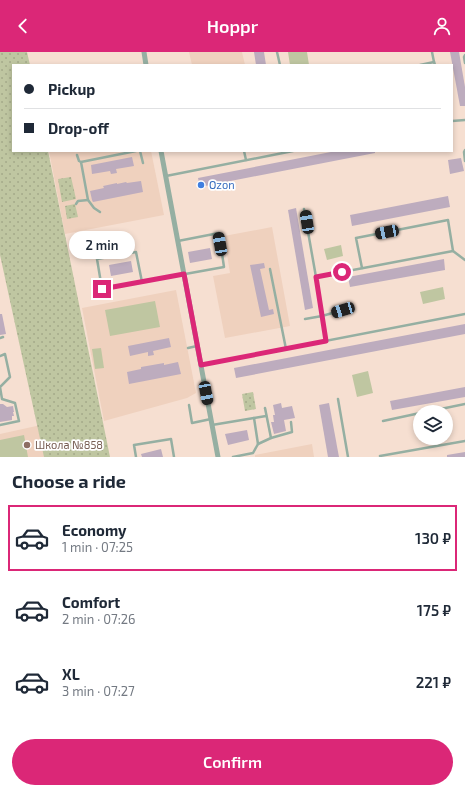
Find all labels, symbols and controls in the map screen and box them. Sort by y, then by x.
icon: back [12,15,34,37]
text: Hoppr [207,15,258,37]
icon: person [431,15,453,37]
text: Pickup [48,80,95,98]
text: Drop-off [48,119,109,137]
place label: Ozon [209,178,235,191]
marker: Ozon [196,180,206,190]
car [299,209,315,235]
car [374,224,400,240]
callout: 2 min [69,231,135,259]
car [212,231,228,257]
text: 2 min [86,237,118,253]
route start [333,263,351,281]
route end [93,280,111,298]
car [330,301,356,319]
car [198,380,214,406]
map controls [413,405,453,445]
button: layers [413,405,453,445]
place label: Школа №858 [35,438,103,451]
marker: Школа №858 [22,440,32,450]
text: Choose a ride [12,470,126,492]
icon: car [14,520,50,556]
text: Economy [62,521,127,539]
text: 130 ₽ [415,529,451,547]
text: 1 min · 07:25 [62,539,133,555]
icon: car [14,592,50,628]
text: Comfort [62,593,120,611]
text: 175 ₽ [417,601,451,619]
text: 2 min · 07:26 [62,611,136,627]
icon: car [14,664,50,700]
text: XL [62,665,80,683]
text: 221 ₽ [416,673,451,691]
text: 3 min · 07:27 [62,683,135,699]
button: Confirm [12,739,453,785]

